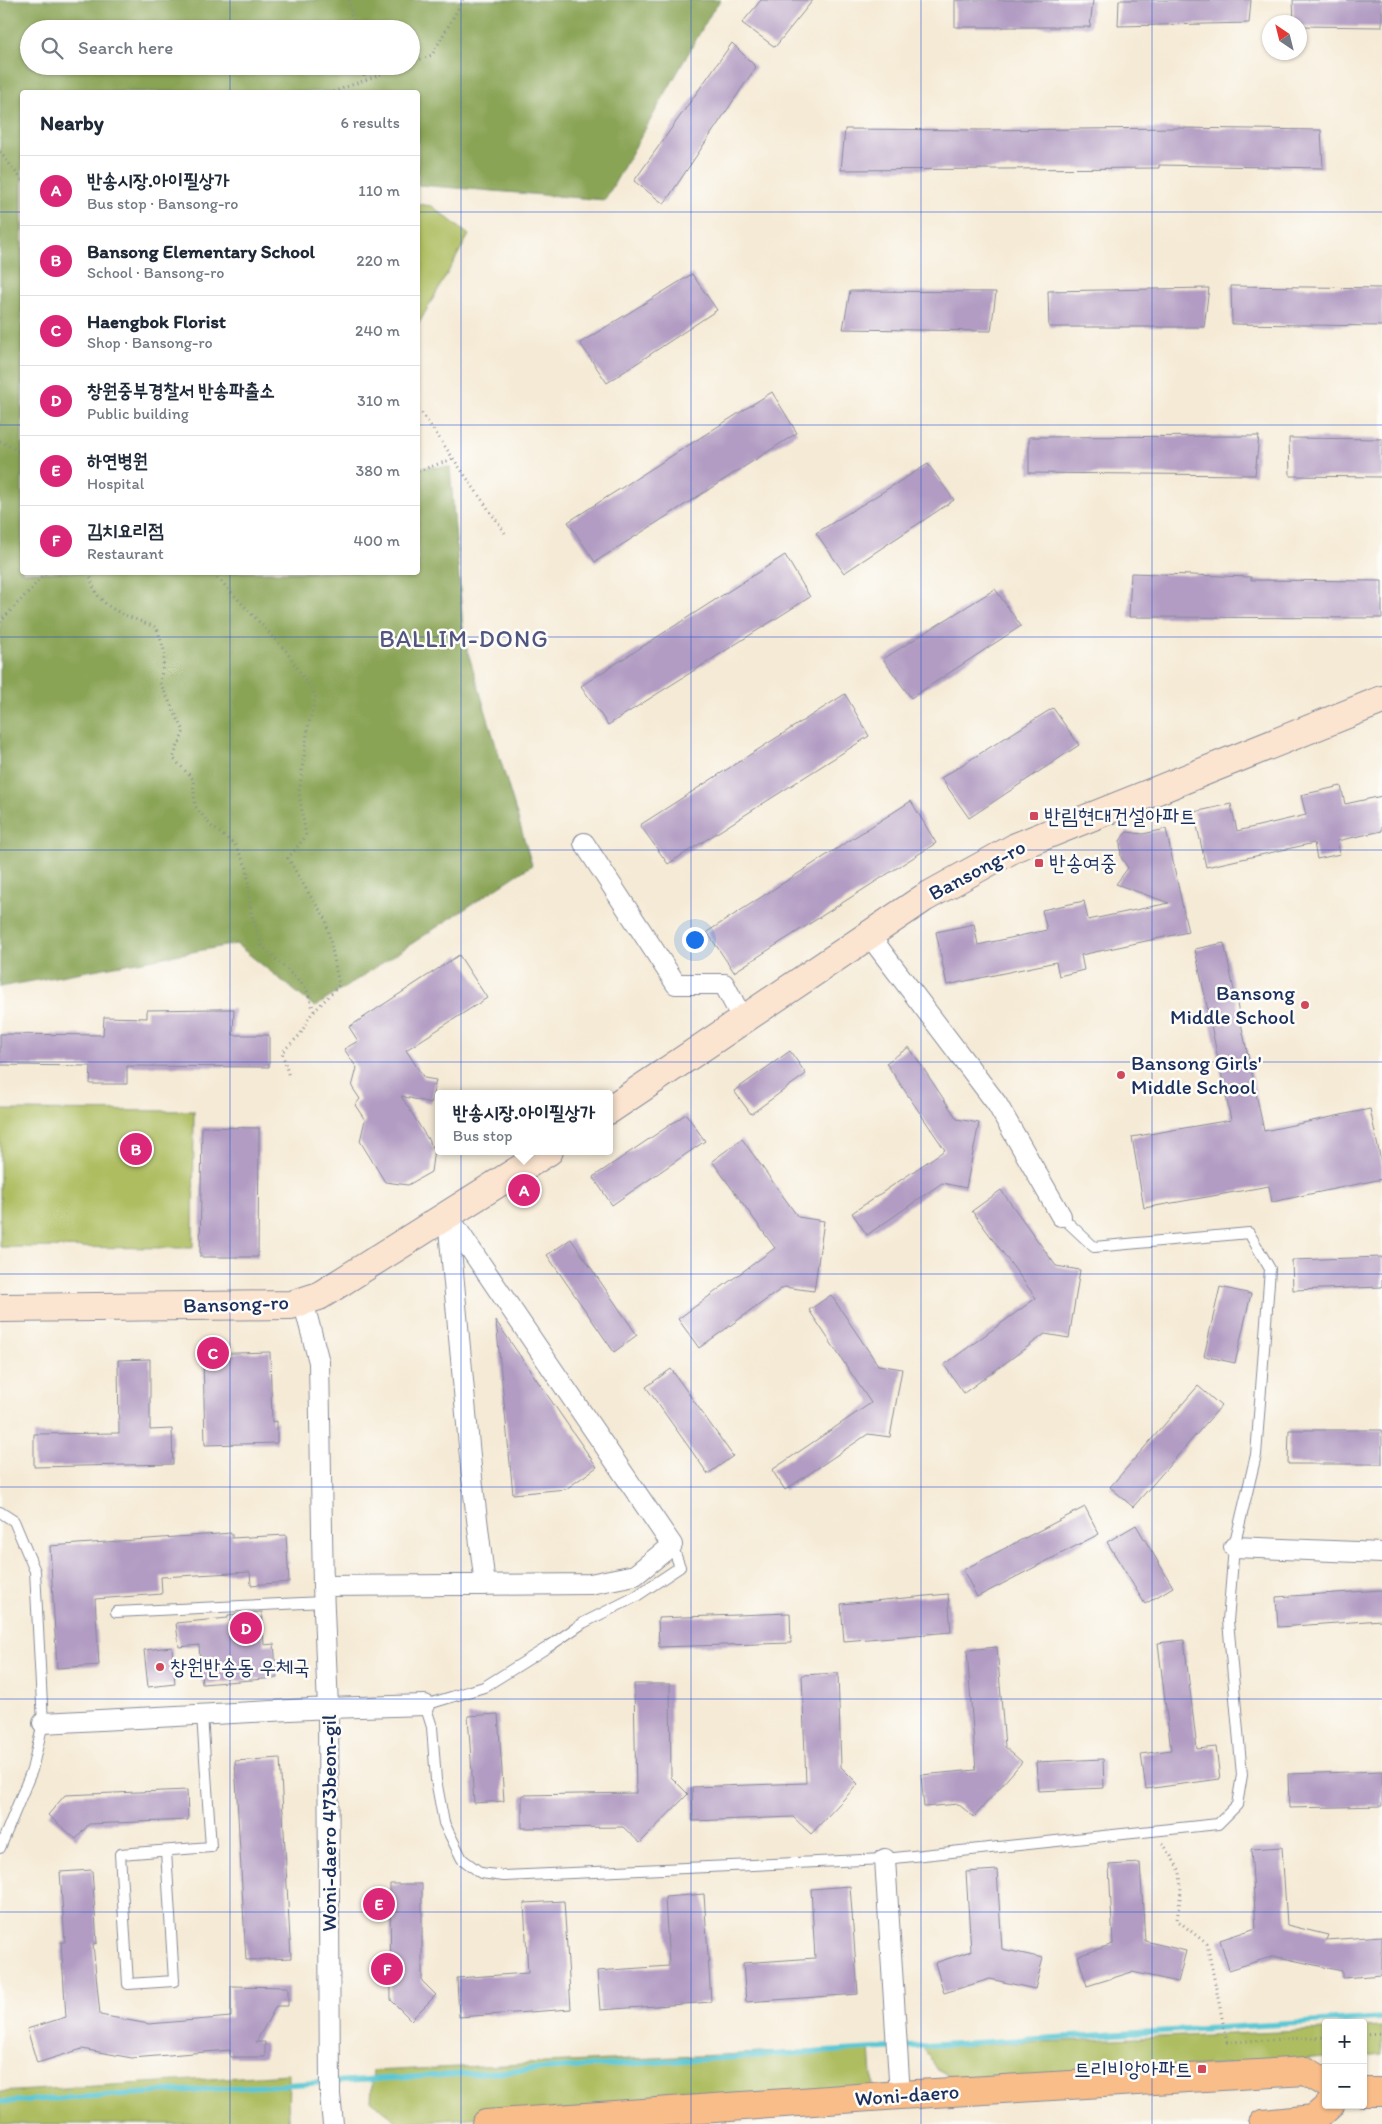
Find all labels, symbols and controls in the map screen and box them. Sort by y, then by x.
north arrow [1262,15,1307,60]
search box [20,20,420,75]
icon: search [38,34,66,62]
text: Search here [78,36,173,59]
text: Nearby [40,110,104,135]
text: 6 results [340,113,400,132]
text: 반송시장.아이필상가 [87,169,229,192]
text: A [51,181,61,200]
text: 110 m [358,181,400,200]
text: Bus stop · Bansong-ro [87,194,239,213]
text: Bansong Elementary School [87,240,315,263]
text: B [51,251,61,270]
text: 220 m [356,251,400,270]
text: School · Bansong-ro [87,263,224,282]
text: Haengbok Florist [87,310,226,333]
text: C [51,321,61,340]
text: 240 m [355,321,400,340]
text: Shop · Bansong-ro [87,333,213,352]
text: 창원중부경찰서 반송파출소 [87,379,275,402]
text: D [51,391,61,410]
text: 310 m [357,391,400,410]
text: Public building [87,404,189,423]
text: 하연병원 [87,449,148,472]
text: E [52,461,60,480]
text: 380 m [356,461,400,480]
text: Hospital [87,474,144,493]
text: 김치요리점 [87,519,163,542]
text: F [52,531,60,550]
text: 400 m [354,531,400,550]
text: Restaurant [87,544,164,563]
district label: BALLIM-DONG [379,624,549,653]
place label: 반림현대건설아파트 [1044,803,1196,828]
marker: 반림현대건설아파트 [1028,810,1040,822]
street label: Bansong-ro [924,834,1029,905]
place label: 반송여중 [1049,850,1117,875]
marker: 반송여중 [1033,857,1045,869]
your location [682,927,708,953]
place label: Bansong Middle School [1170,980,1295,1029]
marker: Bansong Middle School [1299,999,1311,1011]
place label: Bansong Girls' Middle School [1131,1050,1262,1099]
marker: Bansong Girls' Middle School [1115,1069,1127,1081]
popup [435,1090,613,1155]
text: 반송시장.아이필상가 [453,1101,595,1124]
text: Bus stop [453,1126,513,1145]
pin: B [120,1130,152,1168]
pin: A [508,1171,540,1209]
street label: Bansong-ro [183,1289,289,1318]
pin: C [197,1334,229,1372]
pin: D [230,1609,262,1647]
place label: 창원반송동 우체국 [170,1654,310,1679]
marker: 창원반송동 우체국 [154,1661,166,1673]
street label: Woni-daero 473beon-gil [316,1714,341,1932]
pin: E [363,1885,395,1923]
pin: F [371,1950,403,1988]
map controls [1322,2019,1367,2109]
button: + [1322,2019,1367,2064]
place label: 트리비앙아파트 [1074,2056,1192,2081]
marker: 트리비앙아파트 [1196,2063,1208,2075]
button: − [1322,2064,1367,2109]
street label: Woni-daero [854,2078,960,2111]

